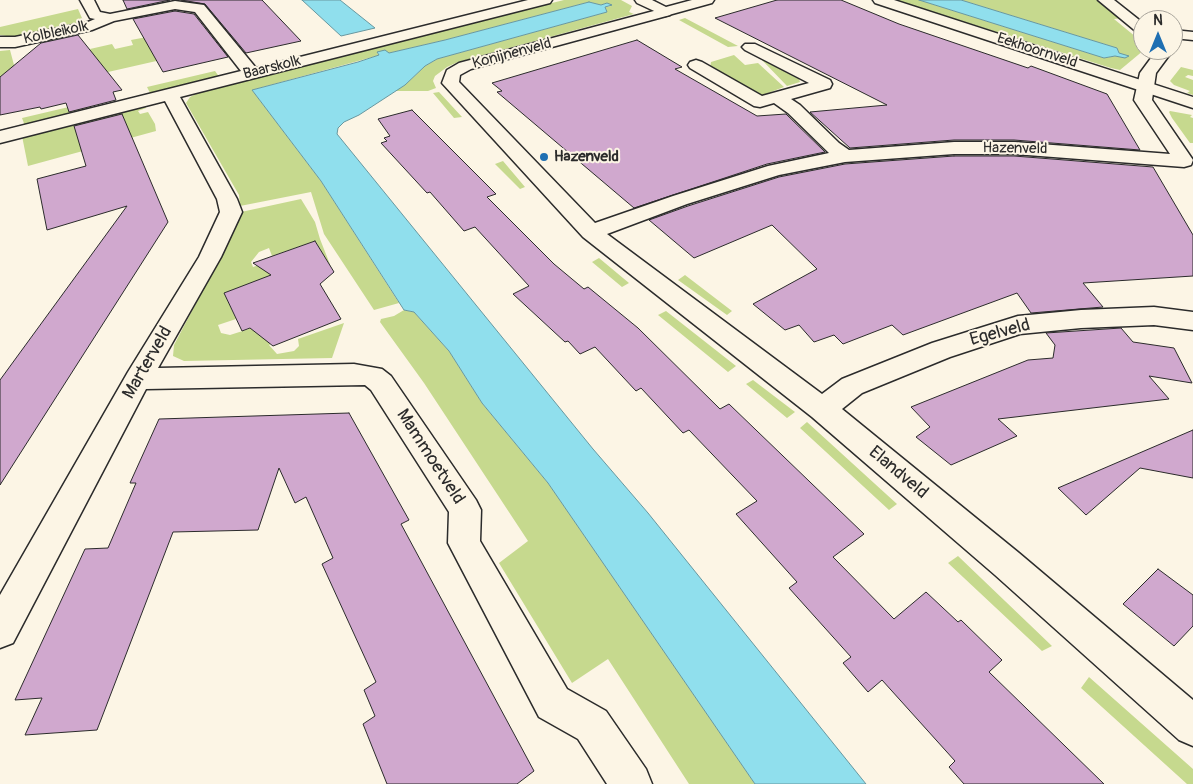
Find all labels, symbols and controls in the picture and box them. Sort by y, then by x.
north arrow [1133,10,1183,60]
text: N [1153,12,1163,29]
street label: Kolbleikolk [22,17,90,49]
street label: Eekhoornveld [995,30,1079,72]
street label: Konijnenveld [471,35,553,73]
street label: Baarskolk [241,52,303,84]
street label: Hazenveld [982,139,1048,159]
place label: Hazenveld [554,148,619,166]
marker: Hazenveld [538,151,550,163]
street label: Egelveld [967,315,1033,351]
street label: Marterveld [119,323,177,403]
street label: Mammoetveld [391,405,469,509]
street label: Elandveld [864,442,932,504]

